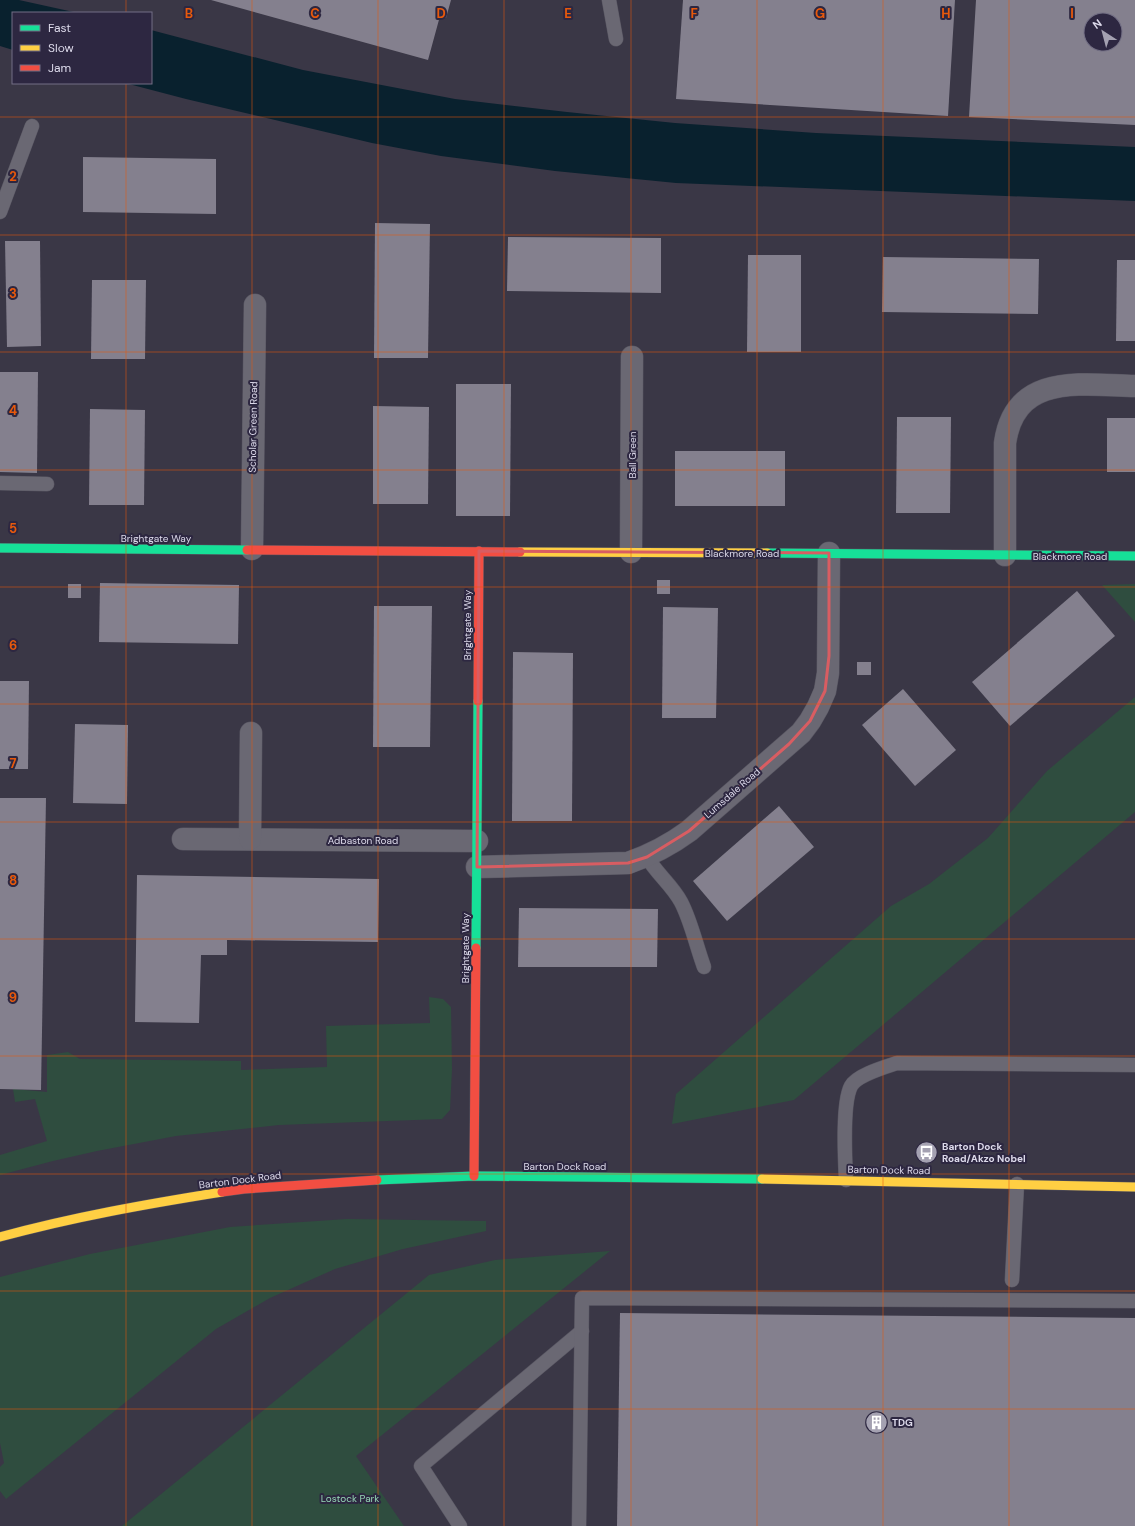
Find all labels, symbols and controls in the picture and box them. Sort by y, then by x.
text: B [185,5,193,22]
text: C [310,5,320,22]
text: D [436,5,446,22]
text: E [564,5,572,22]
text: F [690,5,698,22]
text: G [815,5,825,22]
text: H [941,5,951,22]
text: I [1070,5,1074,22]
legend [12,12,152,84]
north arrow [1083,12,1123,52]
text: N [1090,16,1104,32]
text: Fast [48,20,71,36]
text: Slow [48,40,74,56]
text: Jam [48,60,71,76]
text: 2 [9,168,17,185]
text: 3 [9,285,17,302]
street label: Scholar Green Road [246,381,260,473]
text: 4 [9,402,17,419]
street label: Ball Green [626,431,639,478]
text: 5 [9,520,17,537]
street label: Brightgate Way [121,532,192,545]
street label: Blackmore Road [705,547,779,560]
street label: Blackmore Road [1033,550,1107,563]
street label: Brightgate Way [461,589,474,660]
text: 6 [9,637,17,654]
text: 7 [10,755,17,772]
street label: Lumsdale Road [701,765,763,821]
street label: Adbaston Road [328,834,398,847]
text: 8 [9,872,17,889]
street label: Brightgate Way [459,912,472,983]
text: 9 [9,989,17,1006]
bus stop icon: Barton Dock Road/Akzo Nobel [913,1139,939,1165]
place label: Barton Dock Road/Akzo Nobel [942,1140,1026,1165]
street label: Barton Dock Road [524,1160,606,1173]
street label: Barton Dock Road [847,1163,931,1177]
street label: Barton Dock Road [198,1169,282,1191]
building icon: TDG [864,1409,890,1435]
place label: TDG [892,1416,913,1429]
park label: Lostock Park [321,1492,379,1505]

